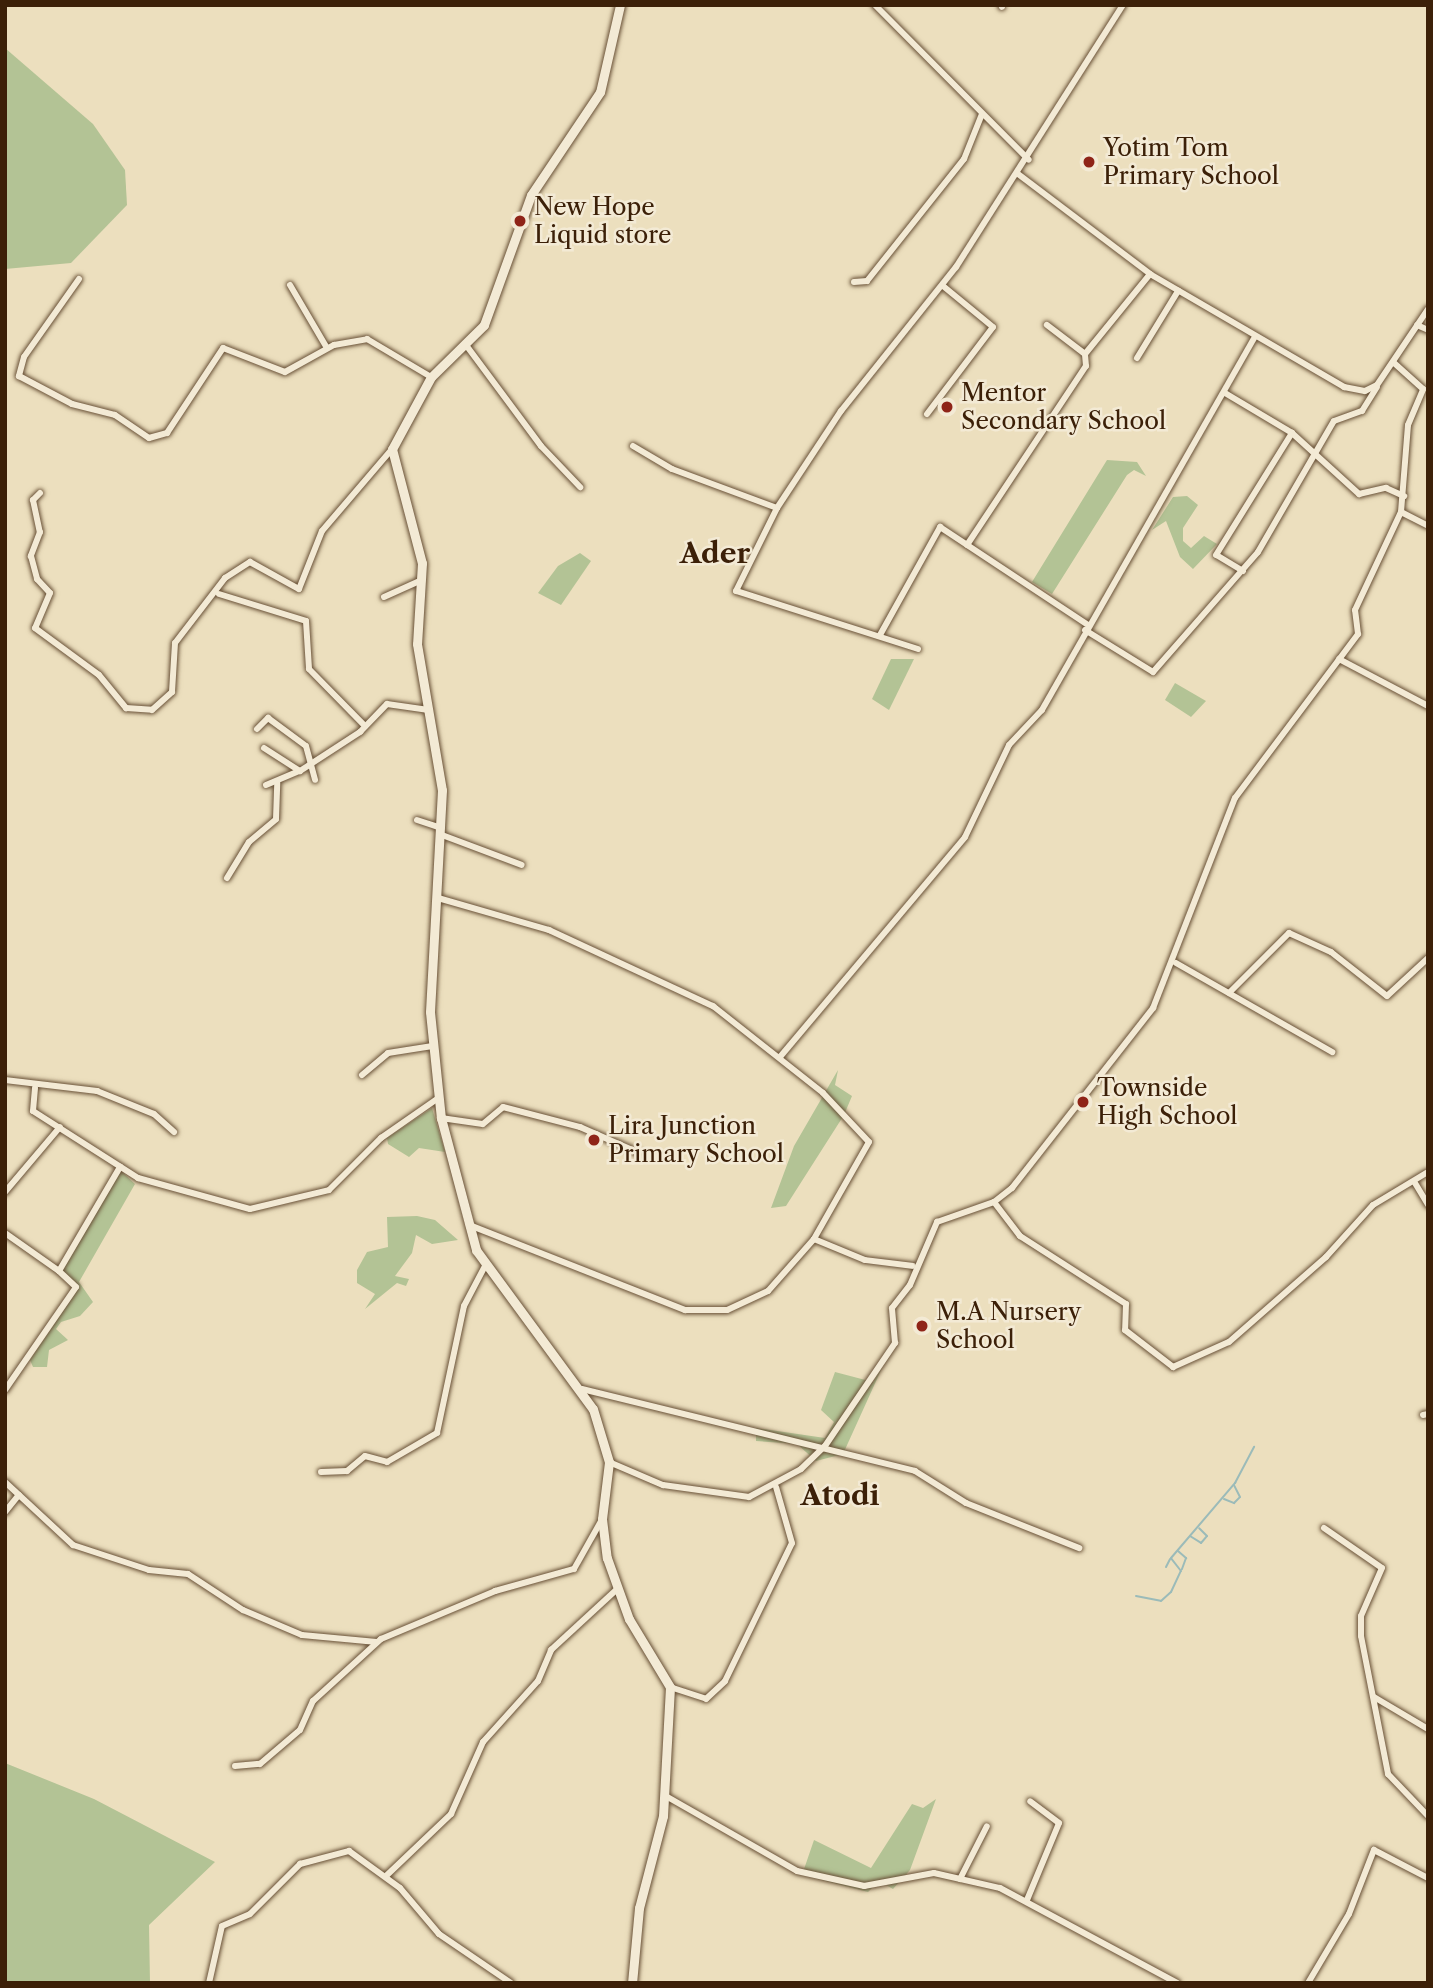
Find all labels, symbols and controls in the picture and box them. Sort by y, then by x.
place label: Yotim Tom Primary School [1103,134,1280,190]
marker: Yotim Tom Primary School [1081,154,1097,170]
place label: New Hope Liquid store [534,193,671,249]
marker: New Hope Liquid store [512,213,528,229]
place label: Mentor Secondary School [961,379,1167,435]
marker: Mentor Secondary School [939,399,955,415]
district label: Ader [680,536,750,570]
place label: Townside High School [1097,1074,1237,1130]
marker: Townside High School [1075,1094,1091,1110]
place label: Lira Junction Primary School [608,1112,785,1168]
marker: Lira Junction Primary School [586,1132,602,1148]
place label: M.A Nursery School [936,1298,1082,1354]
marker: M.A Nursery School [914,1318,930,1334]
district label: Atodi [800,1478,880,1512]

